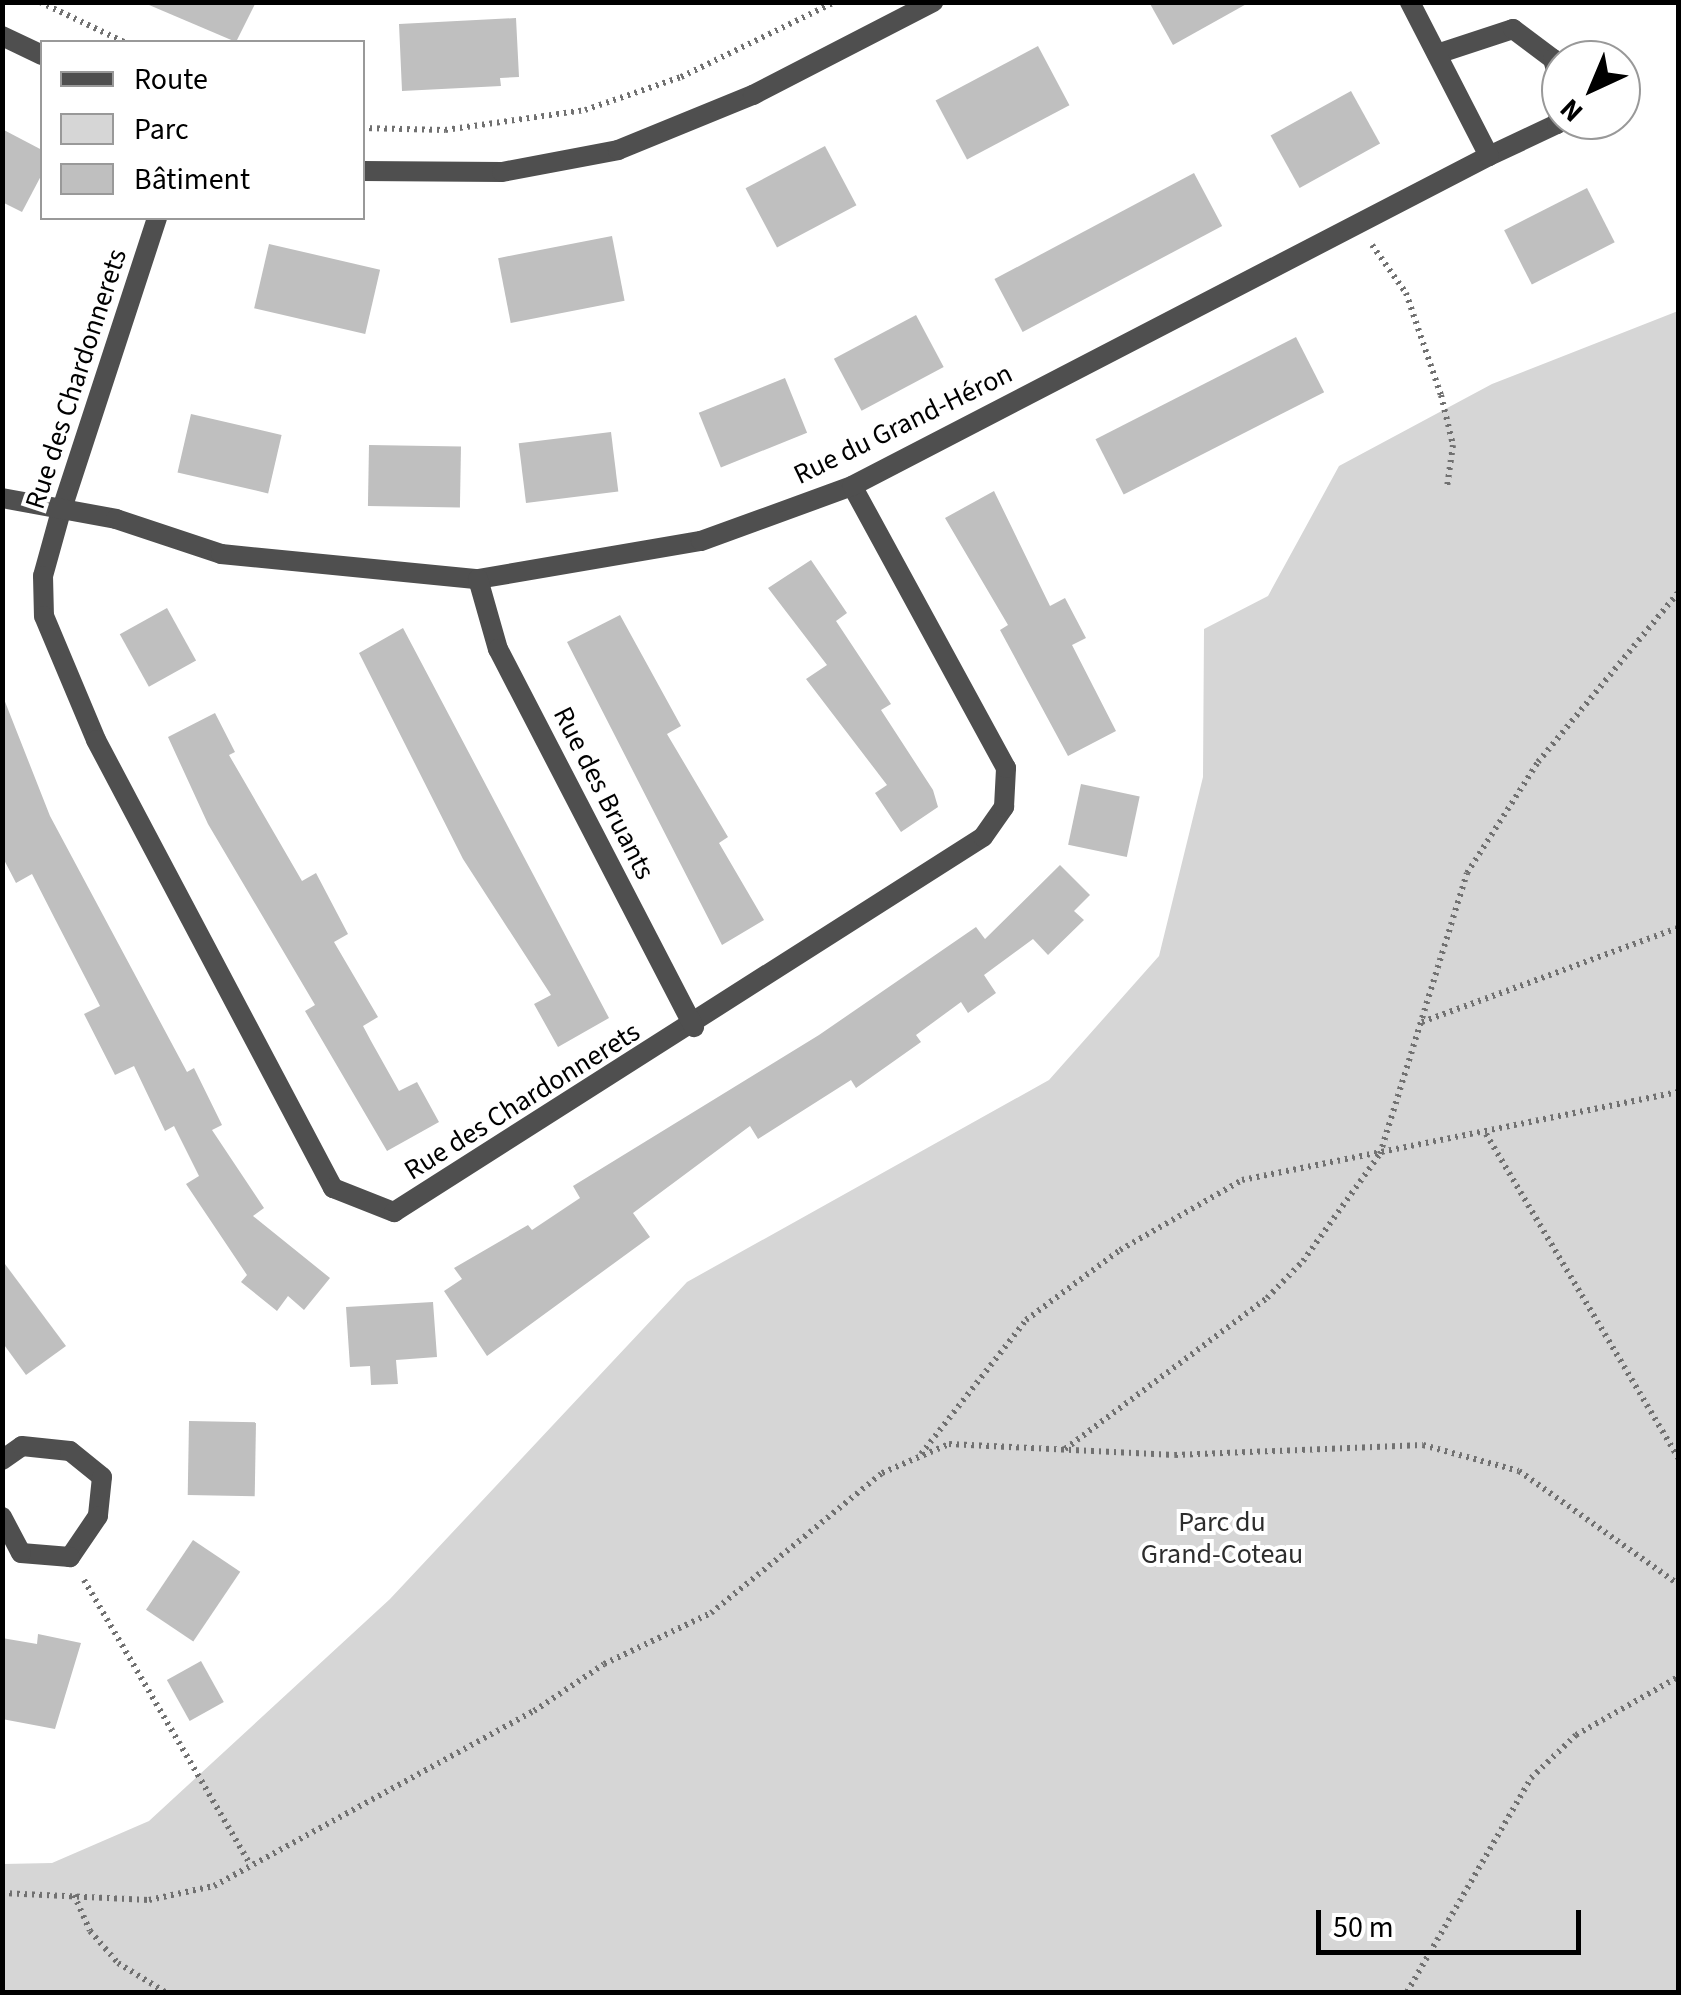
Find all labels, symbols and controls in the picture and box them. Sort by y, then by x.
legend [40,40,365,220]
north arrow [1541,40,1641,140]
text: Route [134,58,208,101]
text: N [1551,89,1592,131]
text: Parc [134,108,189,151]
text: Bâtiment [134,158,250,201]
street label: Rue des Chardonnerets [18,245,134,513]
street label: Rue du Grand-Héron [788,356,1018,492]
street label: Rue des Bruants [546,701,662,885]
street label: Rue des Chardonnerets [398,1015,646,1187]
park label: Parc du Grand-Coteau [1141,1505,1303,1571]
scale bar [1321,1890,1586,1952]
text: 50 m [1333,1906,1394,1949]

